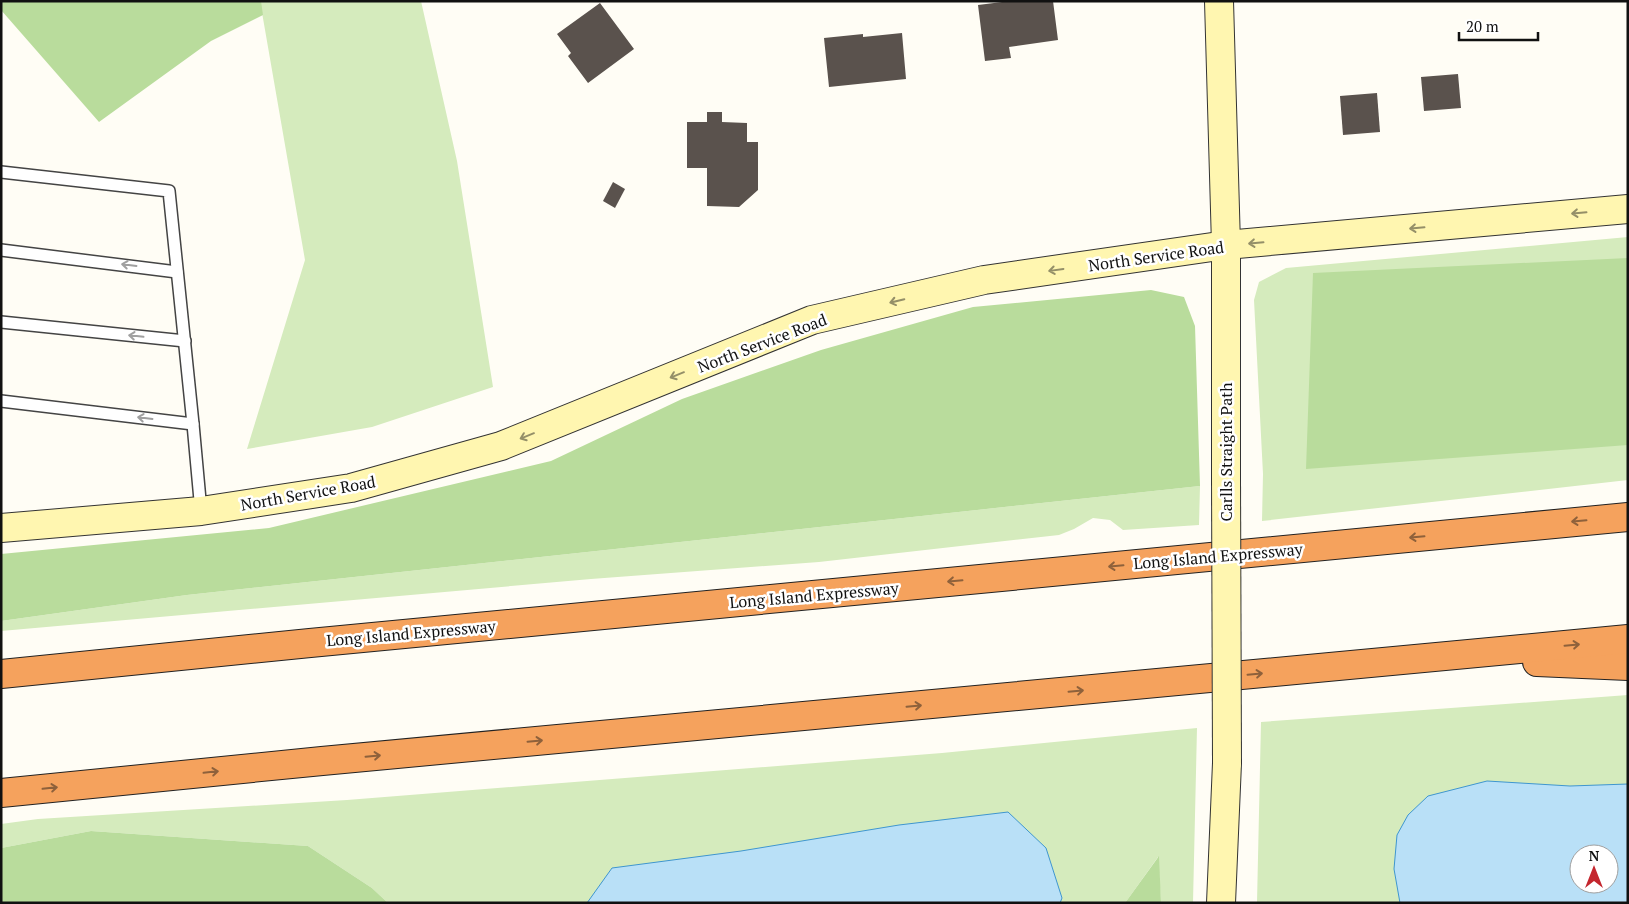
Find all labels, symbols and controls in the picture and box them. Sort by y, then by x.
scale bar [1459,10,1538,42]
text: 20 m [1466,16,1499,36]
one-way arrow [1571,209,1587,218]
one-way arrow [1410,223,1426,233]
street label: North Service Road [1087,236,1225,276]
one-way arrow [1248,238,1264,247]
one-way arrow [121,260,137,270]
one-way arrow [1049,265,1065,275]
one-way arrow [889,297,905,306]
street label: North Service Road [694,308,830,378]
one-way arrow [128,331,144,341]
one-way arrow [670,371,685,380]
street label: Carlls Straight Path [1215,382,1237,522]
one-way arrow [137,413,153,423]
one-way arrow [519,432,535,441]
street label: North Service Road [239,470,377,516]
one-way arrow [1572,517,1588,526]
one-way arrow [1410,532,1426,542]
street label: Long Island Expressway [1133,538,1304,574]
one-way arrow [1109,561,1125,571]
one-way arrow [947,576,963,586]
street label: Long Island Expressway [729,577,900,613]
street label: Long Island Expressway [326,615,497,651]
one-way arrow [1563,640,1579,649]
one-way arrow [1246,669,1262,679]
one-way arrow [1067,686,1083,695]
one-way arrow [905,701,921,710]
one-way arrow [527,736,543,746]
one-way arrow [365,751,381,761]
one-way arrow [203,767,219,777]
one-way arrow [41,783,57,793]
north arrow [1569,844,1619,894]
text: N [1589,846,1600,865]

